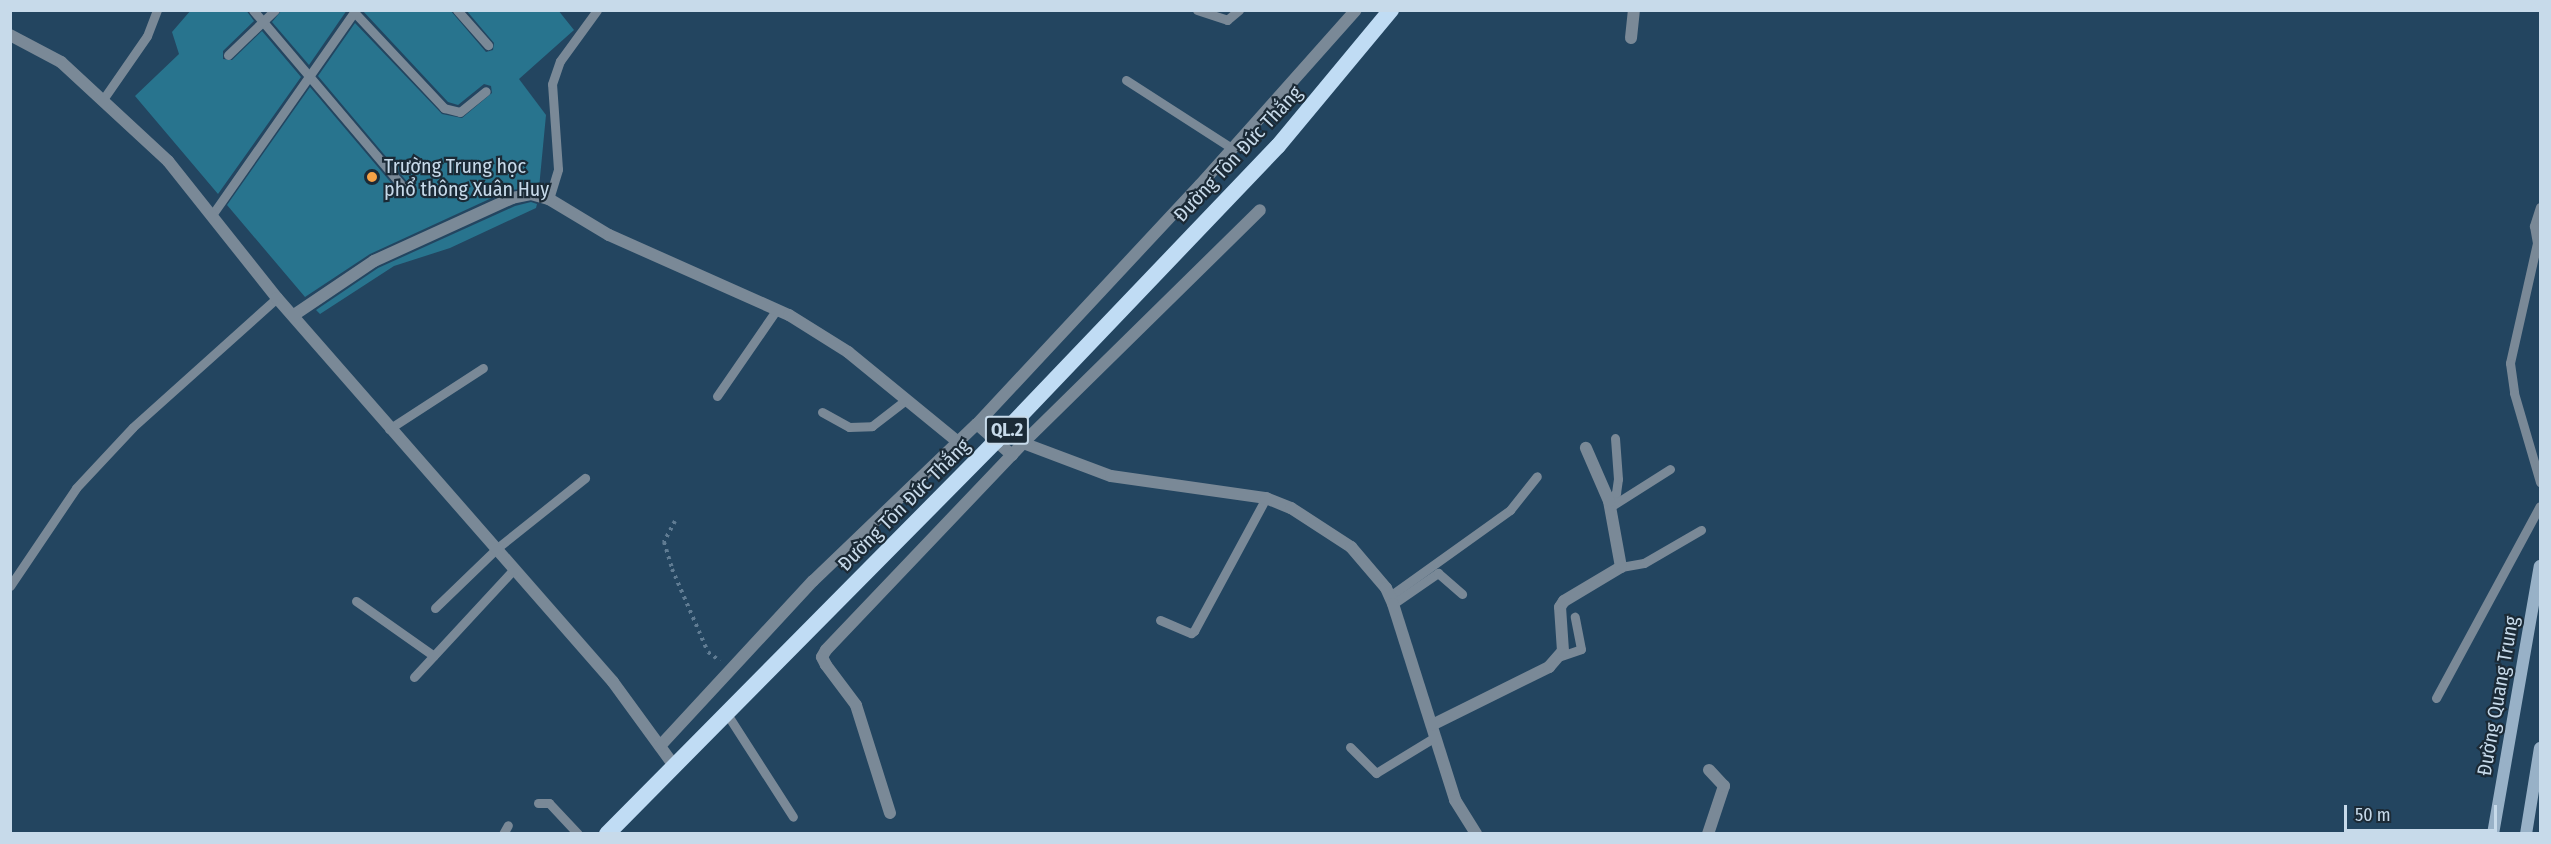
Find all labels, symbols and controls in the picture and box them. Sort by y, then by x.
street label: Đường Tôn Đức Thắng [1169,81,1307,227]
place label: Trường Trung học phổ thông Xuân Huy [384,154,549,201]
marker: Trường Trung học phổ thông Xuân Huy [365,170,379,184]
road number: QL.2 [984,415,1030,445]
street label: Đường Tôn Đức Thắng [833,434,975,576]
street label: Đường Quang Trung [2472,614,2524,778]
scale bar [2347,793,2500,831]
text: 50 m [2355,804,2391,826]

